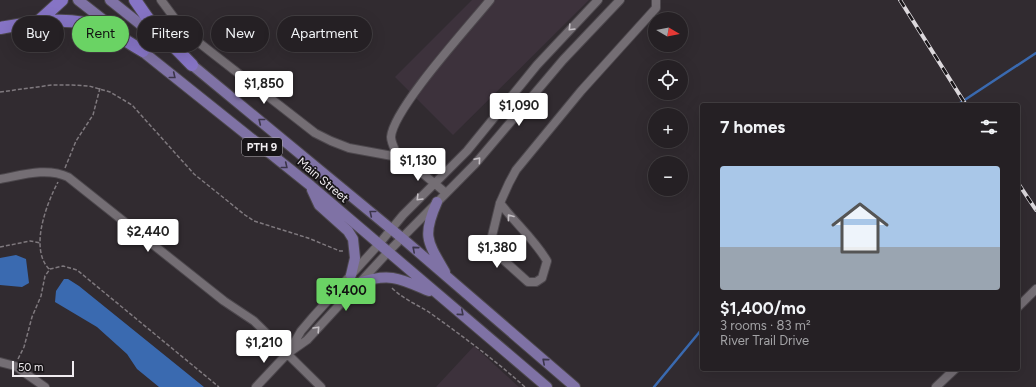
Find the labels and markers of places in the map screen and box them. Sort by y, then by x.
pin: $1,850 [231,71,297,105]
pin: $1,090 [486,93,552,127]
pin: $1,130 [385,148,451,182]
pin: $2,440 [115,219,181,253]
pin: $1,380 [464,235,530,269]
pin: $1,400 [313,278,379,312]
pin: $1,210 [231,330,297,364]

